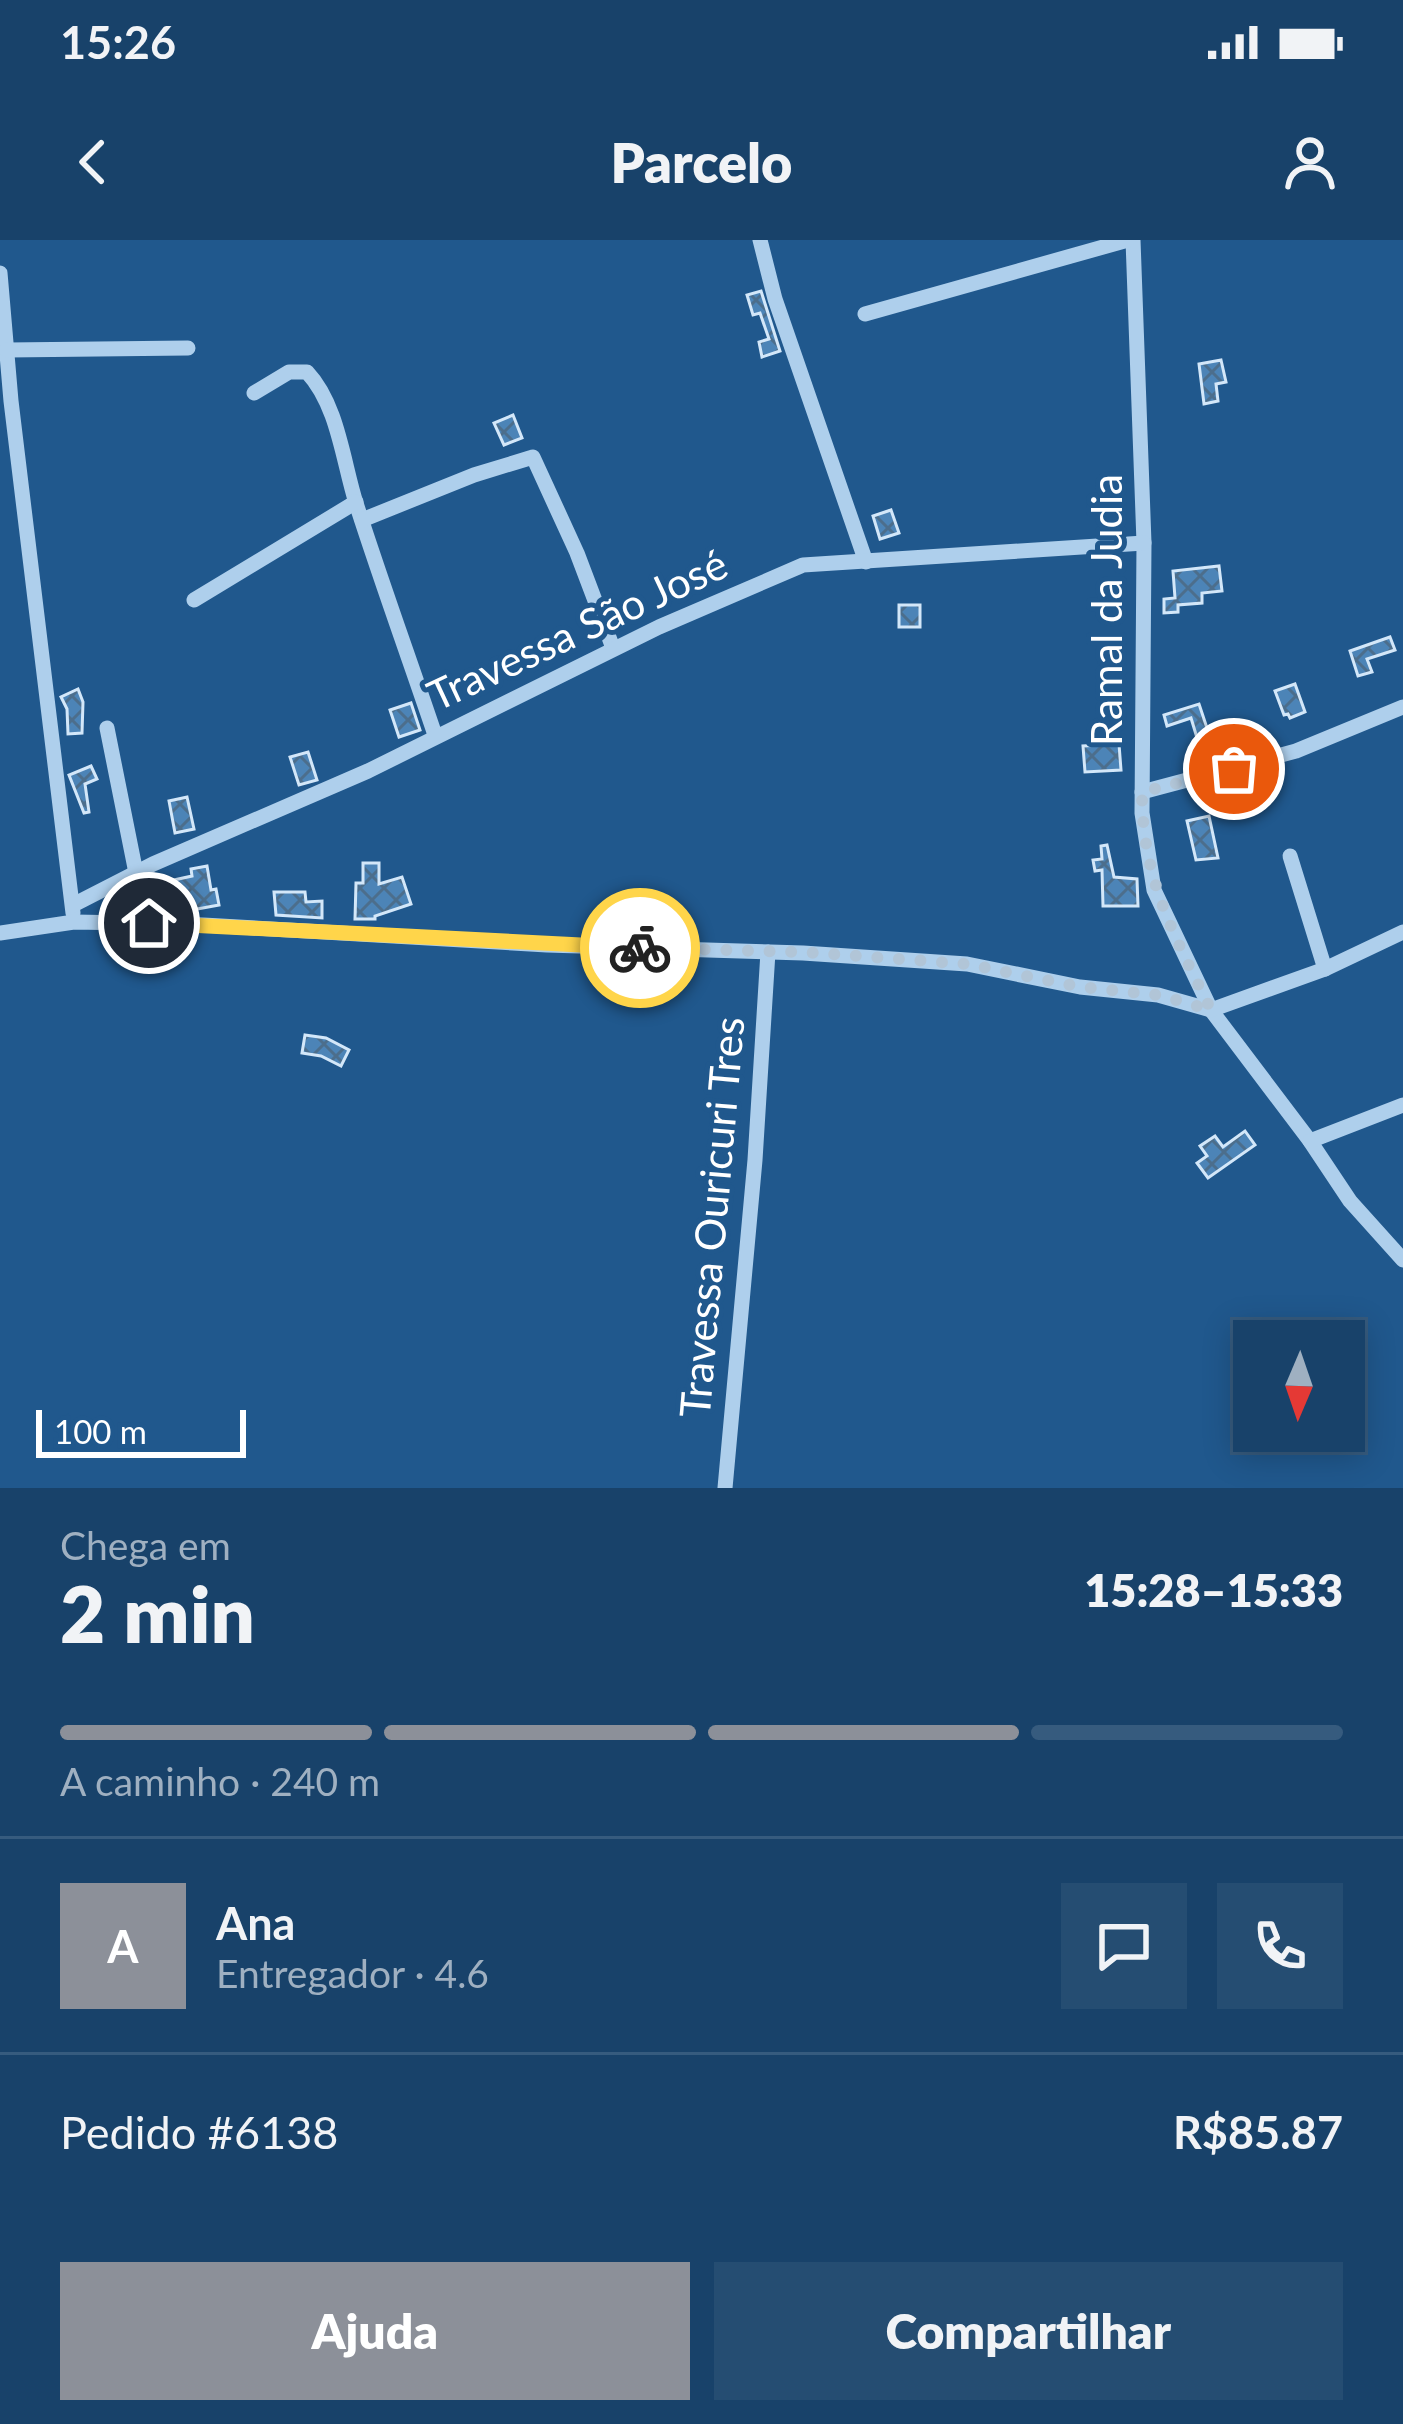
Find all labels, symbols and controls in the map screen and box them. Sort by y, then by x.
text: 15:26 [60,15,176,69]
icon: back [60,129,126,195]
icon: person [1277,129,1343,195]
text: Parcelo [611,130,792,195]
street label: Ramal da Judia [1081,474,1131,746]
street label: Travessa São José [419,538,735,720]
pin [1183,718,1285,820]
icon: bag [1201,736,1267,802]
pin [98,872,200,974]
courier [580,888,700,1008]
icon: home [116,890,182,956]
icon: bike [607,915,673,981]
street label: Travessa Ouricuri Tres [669,1014,753,1420]
north arrow [1233,1320,1365,1452]
map controls [1233,1320,1365,1452]
scale bar [36,1404,246,1457]
text: 100 m [54,1411,147,1451]
text: Chega em [60,1522,231,1568]
text: 15:28–15:33 [1084,1563,1343,1617]
text: 2 min [60,1566,255,1660]
text: A caminho · 240 m [60,1758,380,1804]
button: chat [1061,1883,1187,2009]
button: phone [1217,1883,1343,2009]
text: Ana [216,1896,295,1950]
text: A [107,1919,139,1973]
text: Entregador · 4.6 [216,1950,489,1996]
text: Pedido #6138 [60,2105,338,2159]
text: R$85.87 [1173,2105,1343,2159]
button: Ajuda [60,2262,690,2400]
button: Compartilhar [714,2262,1343,2400]

